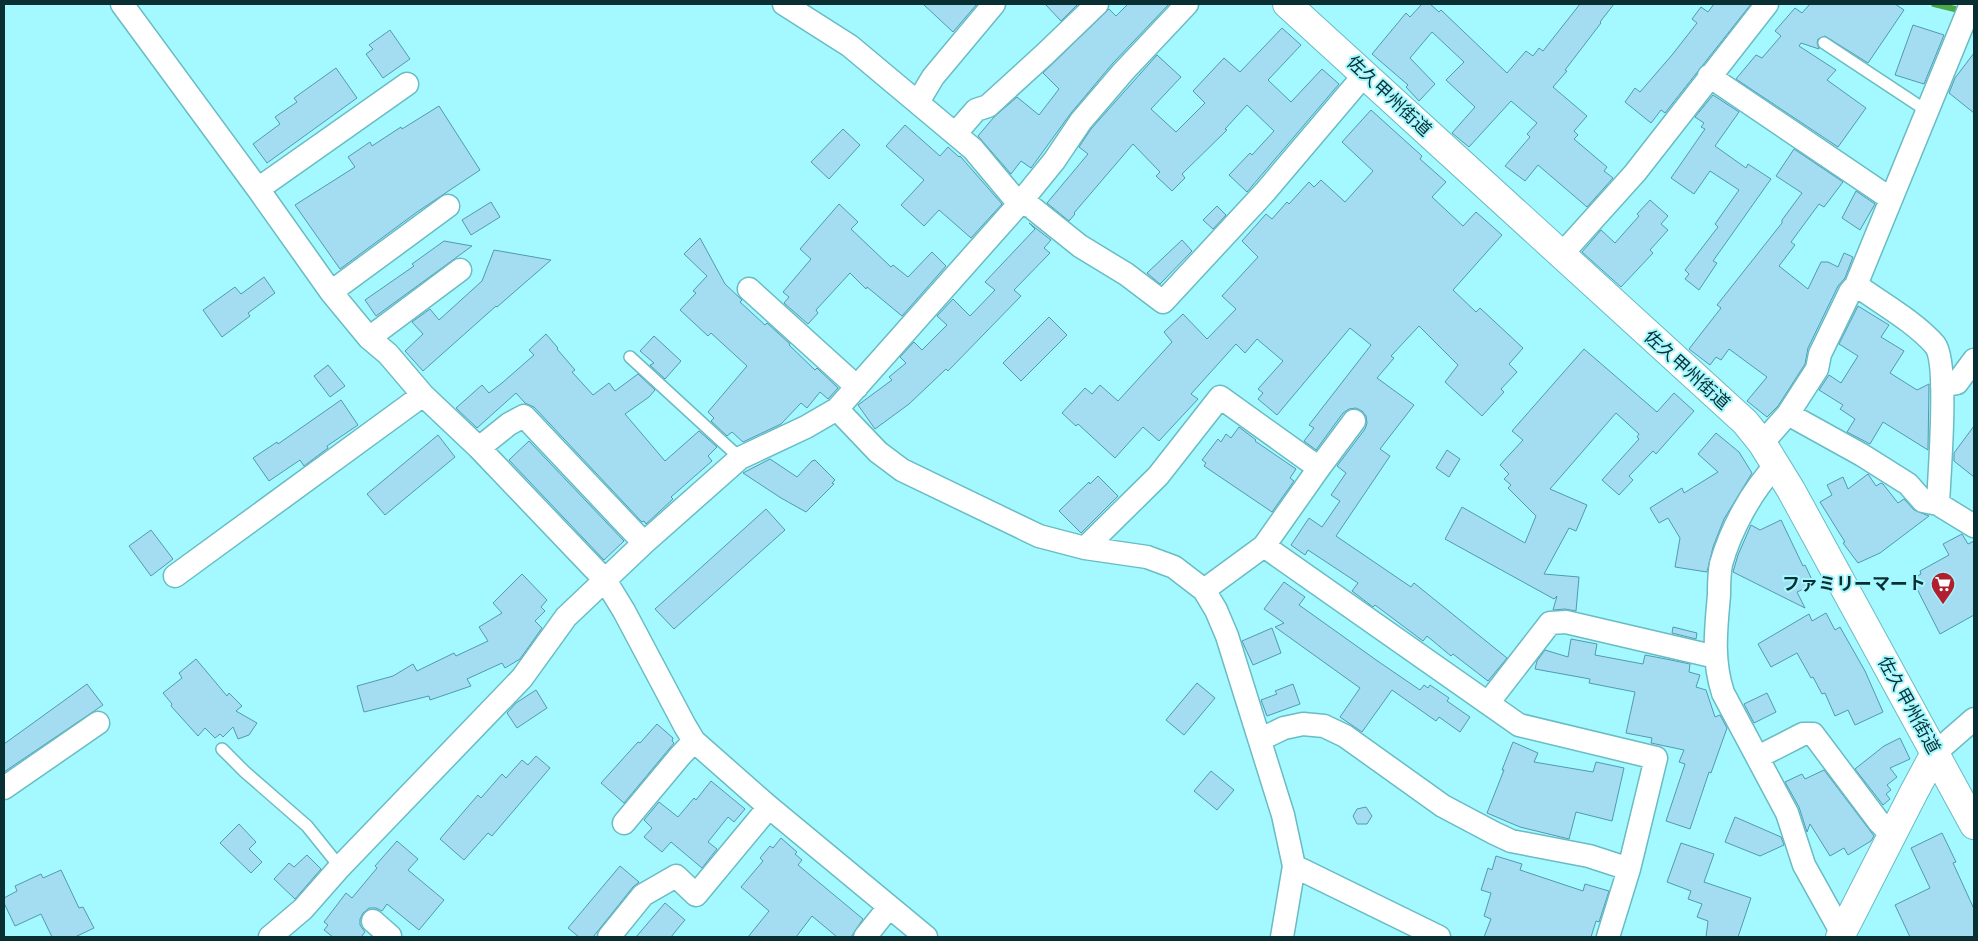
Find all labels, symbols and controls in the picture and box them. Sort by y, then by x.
street label: 佐久甲州街道 [1341,49,1438,142]
street label: 佐久甲州街道 [1638,323,1736,416]
place label: ファミリーマート [1782,570,1926,597]
supermarket icon: ファミリーマート [1930,571,1956,605]
street label: 佐久甲州街道 [1871,651,1947,759]

